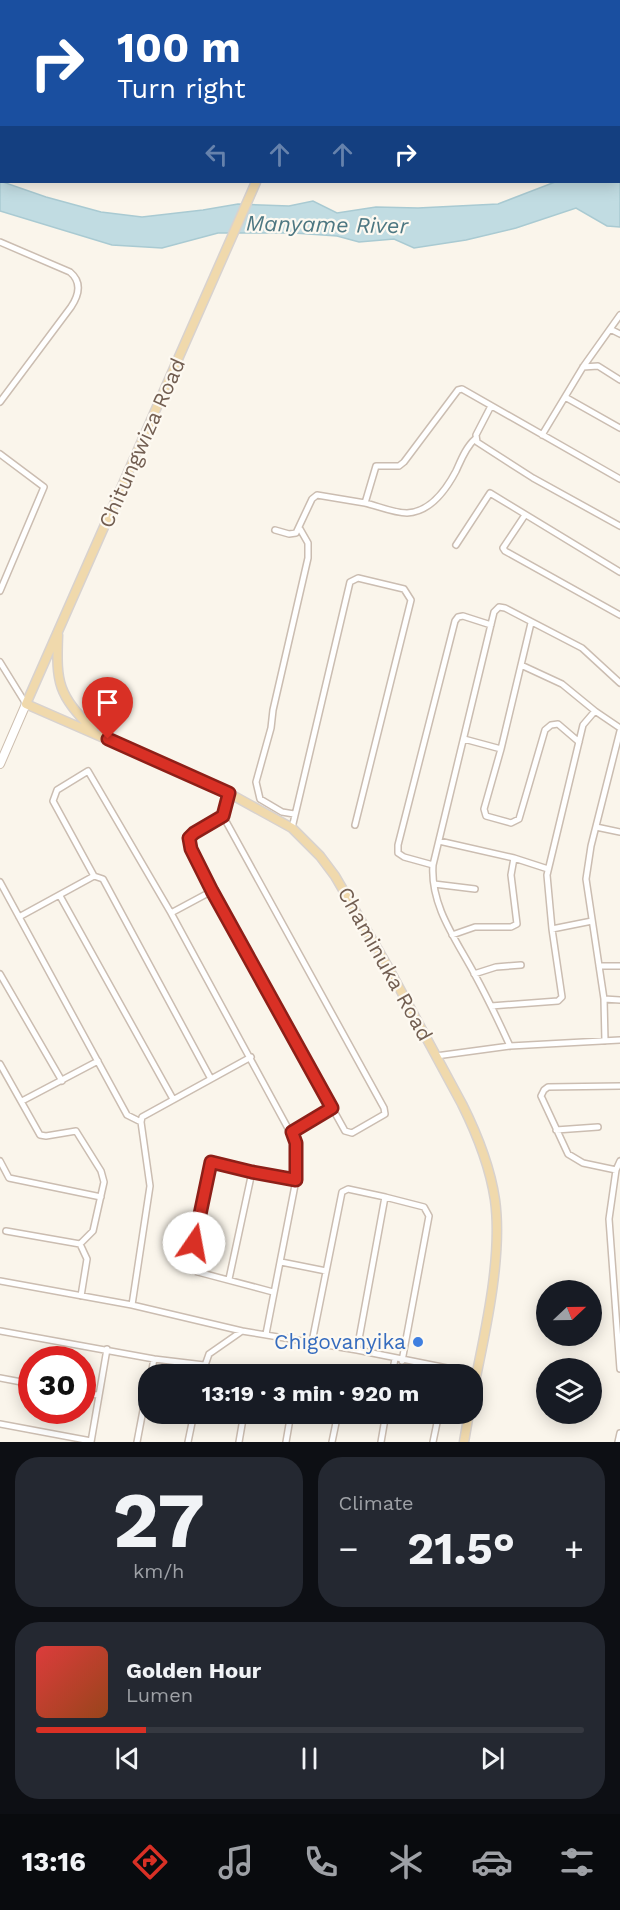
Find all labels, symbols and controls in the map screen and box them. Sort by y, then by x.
text: 100 m [117,23,241,72]
icon: right [18,24,96,102]
text: Turn right [117,73,246,105]
icon: left [200,138,233,171]
icon: ahead [263,138,296,171]
icon: ahead [326,138,359,171]
icon: right [389,138,422,171]
water label: Manyame River [246,211,410,238]
street label: Chitungwiza Road [93,354,190,531]
pin [82,677,133,739]
icon: arrive [91,686,124,719]
street label: Chaminuka Road [333,882,438,1045]
position arrow [162,1211,226,1275]
north arrow [536,1280,602,1346]
map controls [536,1280,602,1424]
place label: Chigovanyika [274,1329,406,1354]
marker: Chigovanyika [411,1335,425,1349]
speed limit sign: 30 [18,1346,96,1424]
button: layers [536,1358,602,1424]
text: 13:19 · 3 min · 920 m [202,1381,419,1406]
text: 27 [113,1474,205,1566]
text: Climate [339,1491,414,1515]
text: 21.5° [407,1522,515,1575]
text: − [339,1529,358,1568]
text: + [564,1529,584,1568]
text: km/h [133,1559,185,1583]
text: Golden Hour [126,1658,261,1683]
text: Lumen [126,1683,193,1707]
icon: previous [111,1742,144,1775]
icon: pause [293,1742,326,1775]
icon: next [476,1742,509,1775]
icon: directions [129,1841,171,1883]
icon: music [215,1841,257,1883]
icon: phone [300,1841,342,1883]
icon: climate [385,1841,427,1883]
icon: car [471,1841,513,1883]
icon: filters [556,1841,598,1883]
text: 13:16 [22,1846,86,1878]

